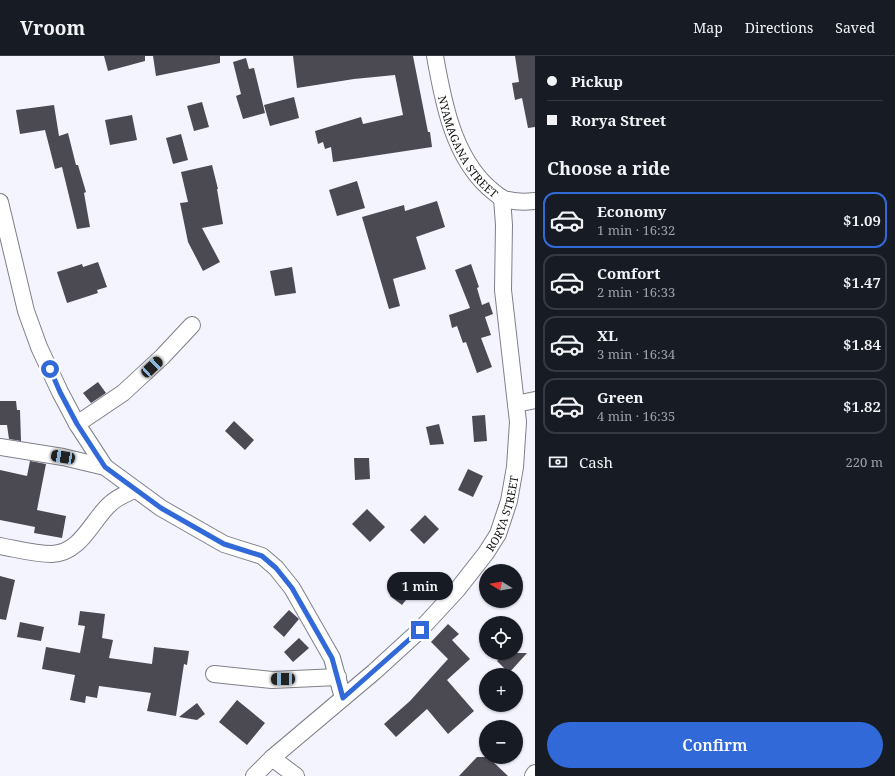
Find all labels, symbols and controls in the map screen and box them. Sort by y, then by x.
text: Vroom [20,15,85,41]
text: Map [693,18,723,37]
text: Directions [745,18,813,37]
text: Saved [835,18,875,37]
text: Pickup [571,71,623,91]
street label: NYAMAGANA STREET [435,94,502,200]
text: Rorya Street [571,110,666,130]
text: Choose a ride [547,156,670,180]
text: Economy [597,201,666,221]
icon: car [549,202,585,238]
text: $1.09 [843,210,881,230]
text: 1 min · 16:32 [597,221,675,239]
text: Comfort [597,263,660,283]
icon: car [549,264,585,300]
text: $1.47 [843,272,881,292]
text: 2 min · 16:33 [597,283,675,301]
text: XL [597,325,618,345]
icon: car [549,326,585,362]
text: $1.84 [843,334,881,354]
text: 3 min · 16:34 [597,345,675,363]
car [139,354,165,380]
route start [41,360,59,378]
text: Green [597,387,644,407]
icon: car [549,388,585,424]
text: $1.82 [843,396,881,416]
text: 4 min · 16:35 [597,407,675,425]
car [50,449,76,465]
icon: cash [547,451,569,473]
text: Cash [579,452,613,472]
text: 220 m [846,453,883,471]
street label: RORYA STREET [482,474,521,554]
north arrow [479,564,523,608]
map controls [479,564,523,764]
callout: 1 min [387,572,453,600]
text: 1 min [402,577,438,595]
button: locate [479,616,523,660]
route end [411,621,429,639]
button: + [479,668,523,712]
car [271,673,295,685]
button: − [479,720,523,764]
button: Confirm [547,722,883,768]

